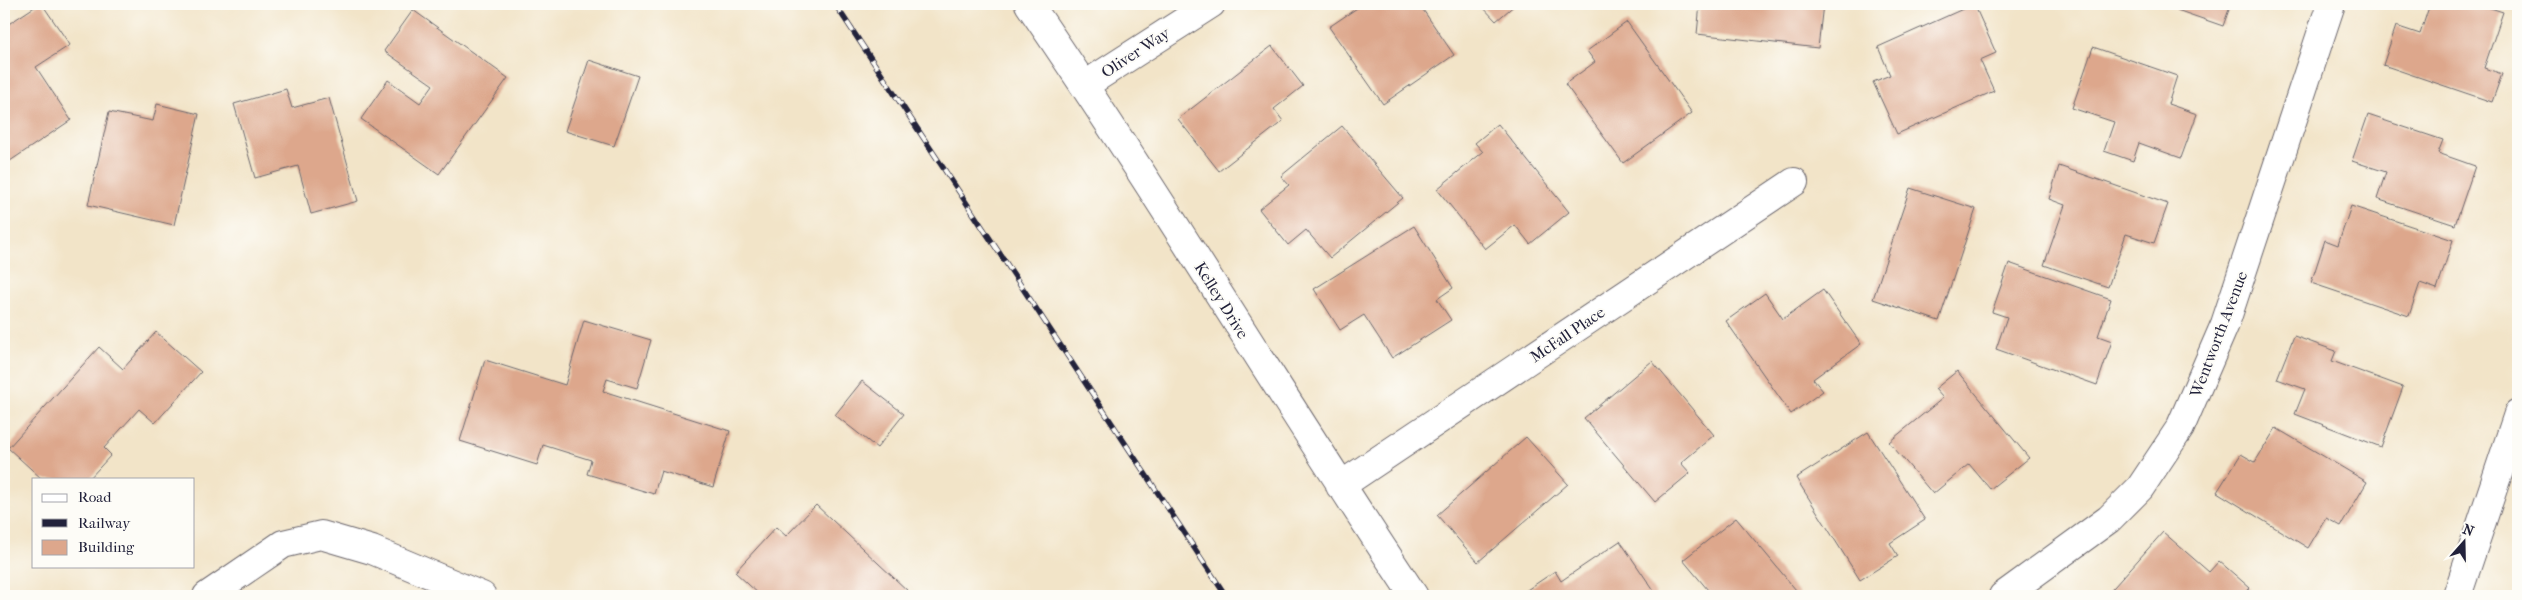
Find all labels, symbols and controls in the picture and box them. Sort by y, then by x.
street label: Oliver Way [1098,23,1173,82]
street label: Kelley Drive [1191,258,1253,342]
street label: Wentworth Avenue [2185,268,2251,401]
street label: McFall Place [1526,302,1608,366]
legend [32,478,195,568]
text: Road [78,488,112,506]
text: Railway [78,514,131,532]
north arrow [2440,518,2490,568]
text: N [2460,520,2477,540]
text: Building [78,538,135,556]

